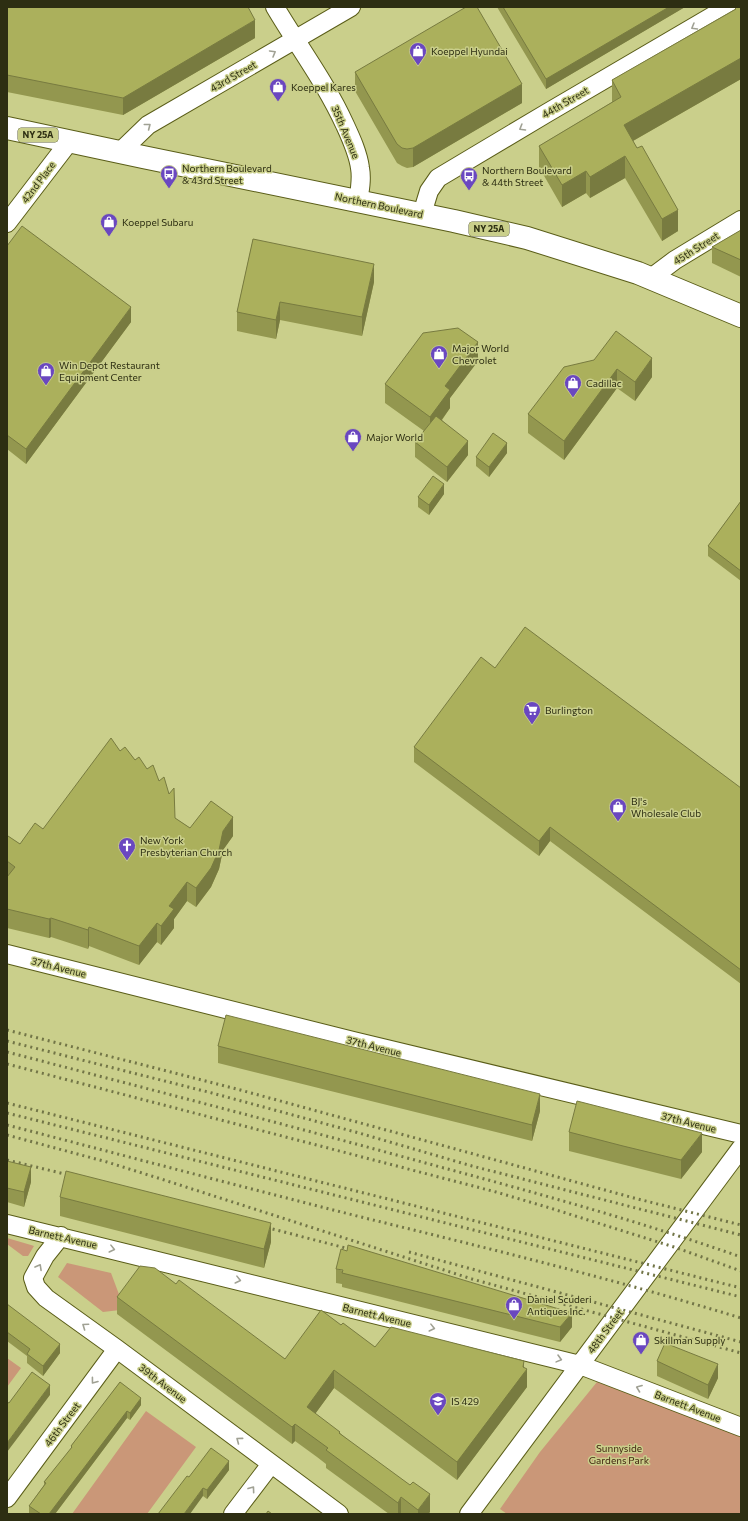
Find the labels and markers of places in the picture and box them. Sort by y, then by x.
shop icon: Koeppel Hyundai [408,41,428,66]
place label: Koeppel Hyundai [431,45,508,57]
shop icon: Koeppel Kares [268,77,288,102]
place label: Koeppel Kares [291,81,356,93]
place label: Northern Boulevard & 43rd Street [182,162,272,186]
bus stop icon: Northern Boulevard & 43rd Street [159,164,179,189]
place label: Northern Boulevard & 44th Street [482,164,572,188]
bus stop icon: Northern Boulevard & 44th Street [459,166,479,191]
shop icon: Koeppel Subaru [99,212,119,237]
place label: Koeppel Subaru [122,216,193,228]
place label: Major World Chevrolet [452,342,509,366]
shop icon: Major World Chevrolet [429,344,449,369]
place label: Win Depot Restaurant Equipment Center [59,359,160,383]
shop icon: Win Depot Restaurant Equipment Center [36,361,56,386]
shop icon: Cadillac [563,373,583,398]
place label: Cadillac [586,377,622,389]
shop icon: Major World [343,427,363,452]
place label: Major World [366,431,423,443]
supermarket icon: Burlington [522,700,542,725]
place label: Burlington [545,704,593,716]
place label: BJ's Wholesale Club [631,795,701,819]
shop icon: BJ's Wholesale Club [608,797,628,822]
place label: New York Presbyterian Church [140,834,232,858]
church icon: New York Presbyterian Church [117,836,137,861]
place label: Daniel Scuderi Antiques Inc. [527,1293,592,1317]
shop icon: Daniel Scuderi Antiques Inc. [504,1295,524,1320]
shop icon: Skillman Supply [631,1330,651,1355]
place label: Skillman Supply [654,1334,726,1346]
school or university icon: IS 429 [428,1391,448,1416]
place label: IS 429 [451,1395,479,1407]

